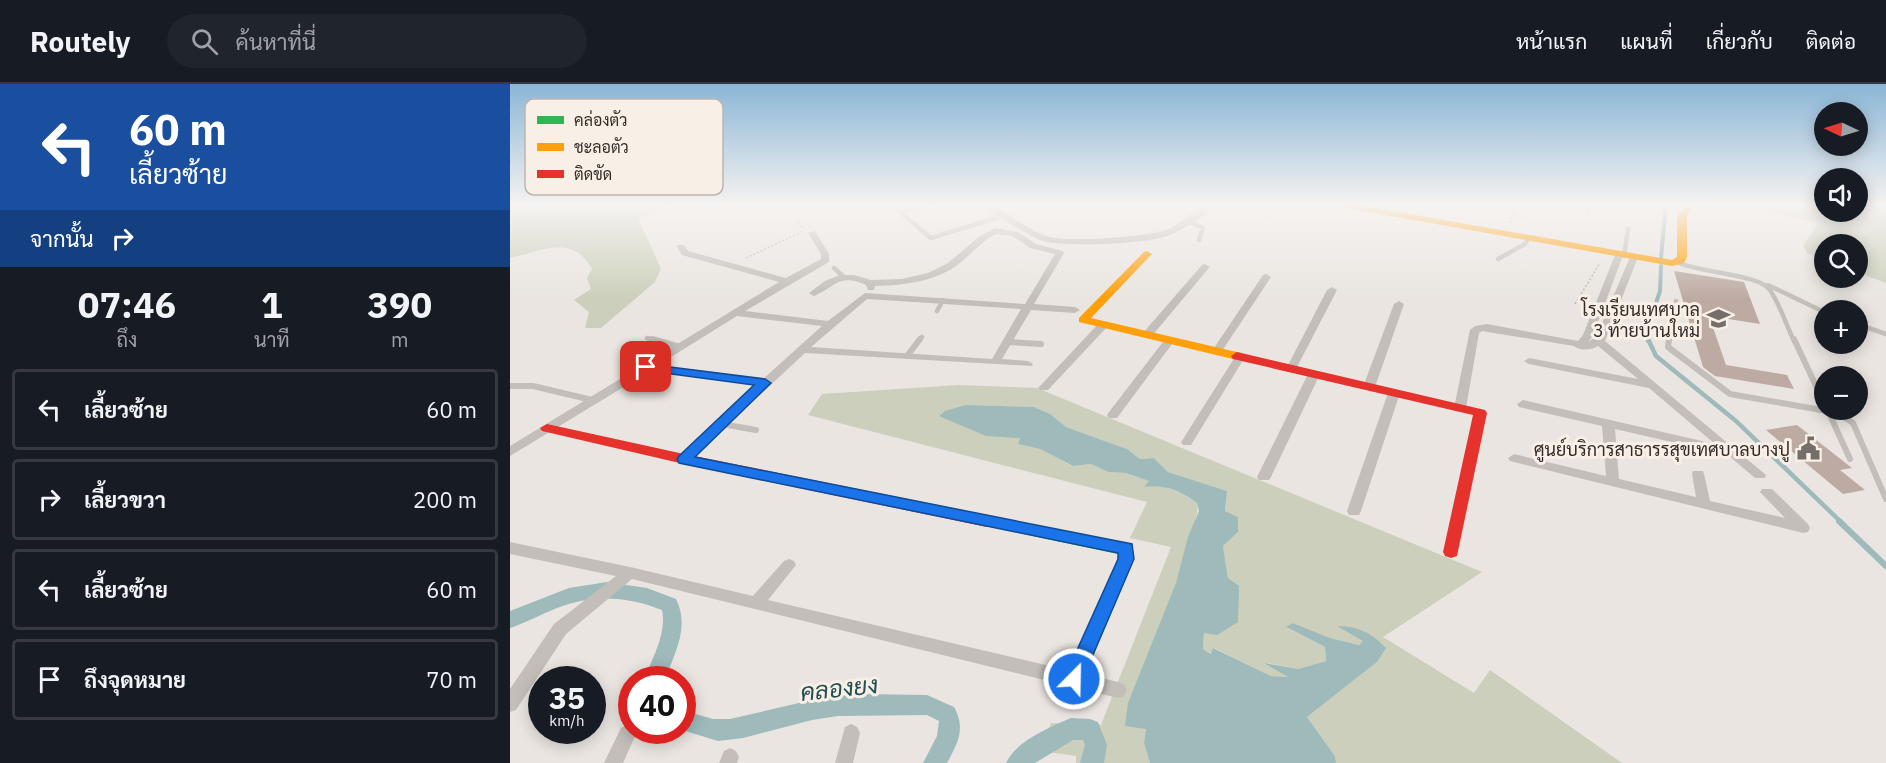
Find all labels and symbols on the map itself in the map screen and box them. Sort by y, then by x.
legend [525,99,723,195]
north arrow [1814,102,1868,156]
text: คล่องตัว [574,110,628,130]
text: ชะลอตัว [574,137,629,157]
text: ติดขัด [574,164,612,184]
place label: โรงเรียนเทศบาล 3 ท้ายบ้านใหม่ [1580,297,1700,342]
school or university icon: โรงเรียนเทศบาล 3 ท้ายบ้านใหม่ [1705,306,1731,332]
pin [620,341,671,392]
public building icon: ศูนย์บริการสาธารรสุขเทศบาลบางปู [1795,436,1821,462]
place label: ศูนย์บริการสาธารรสุขเทศบาลบางปู [1534,437,1790,463]
position arrow [1042,647,1106,711]
speed limit sign: 40 [618,666,696,744]
water label: คลองยง [799,668,880,708]

